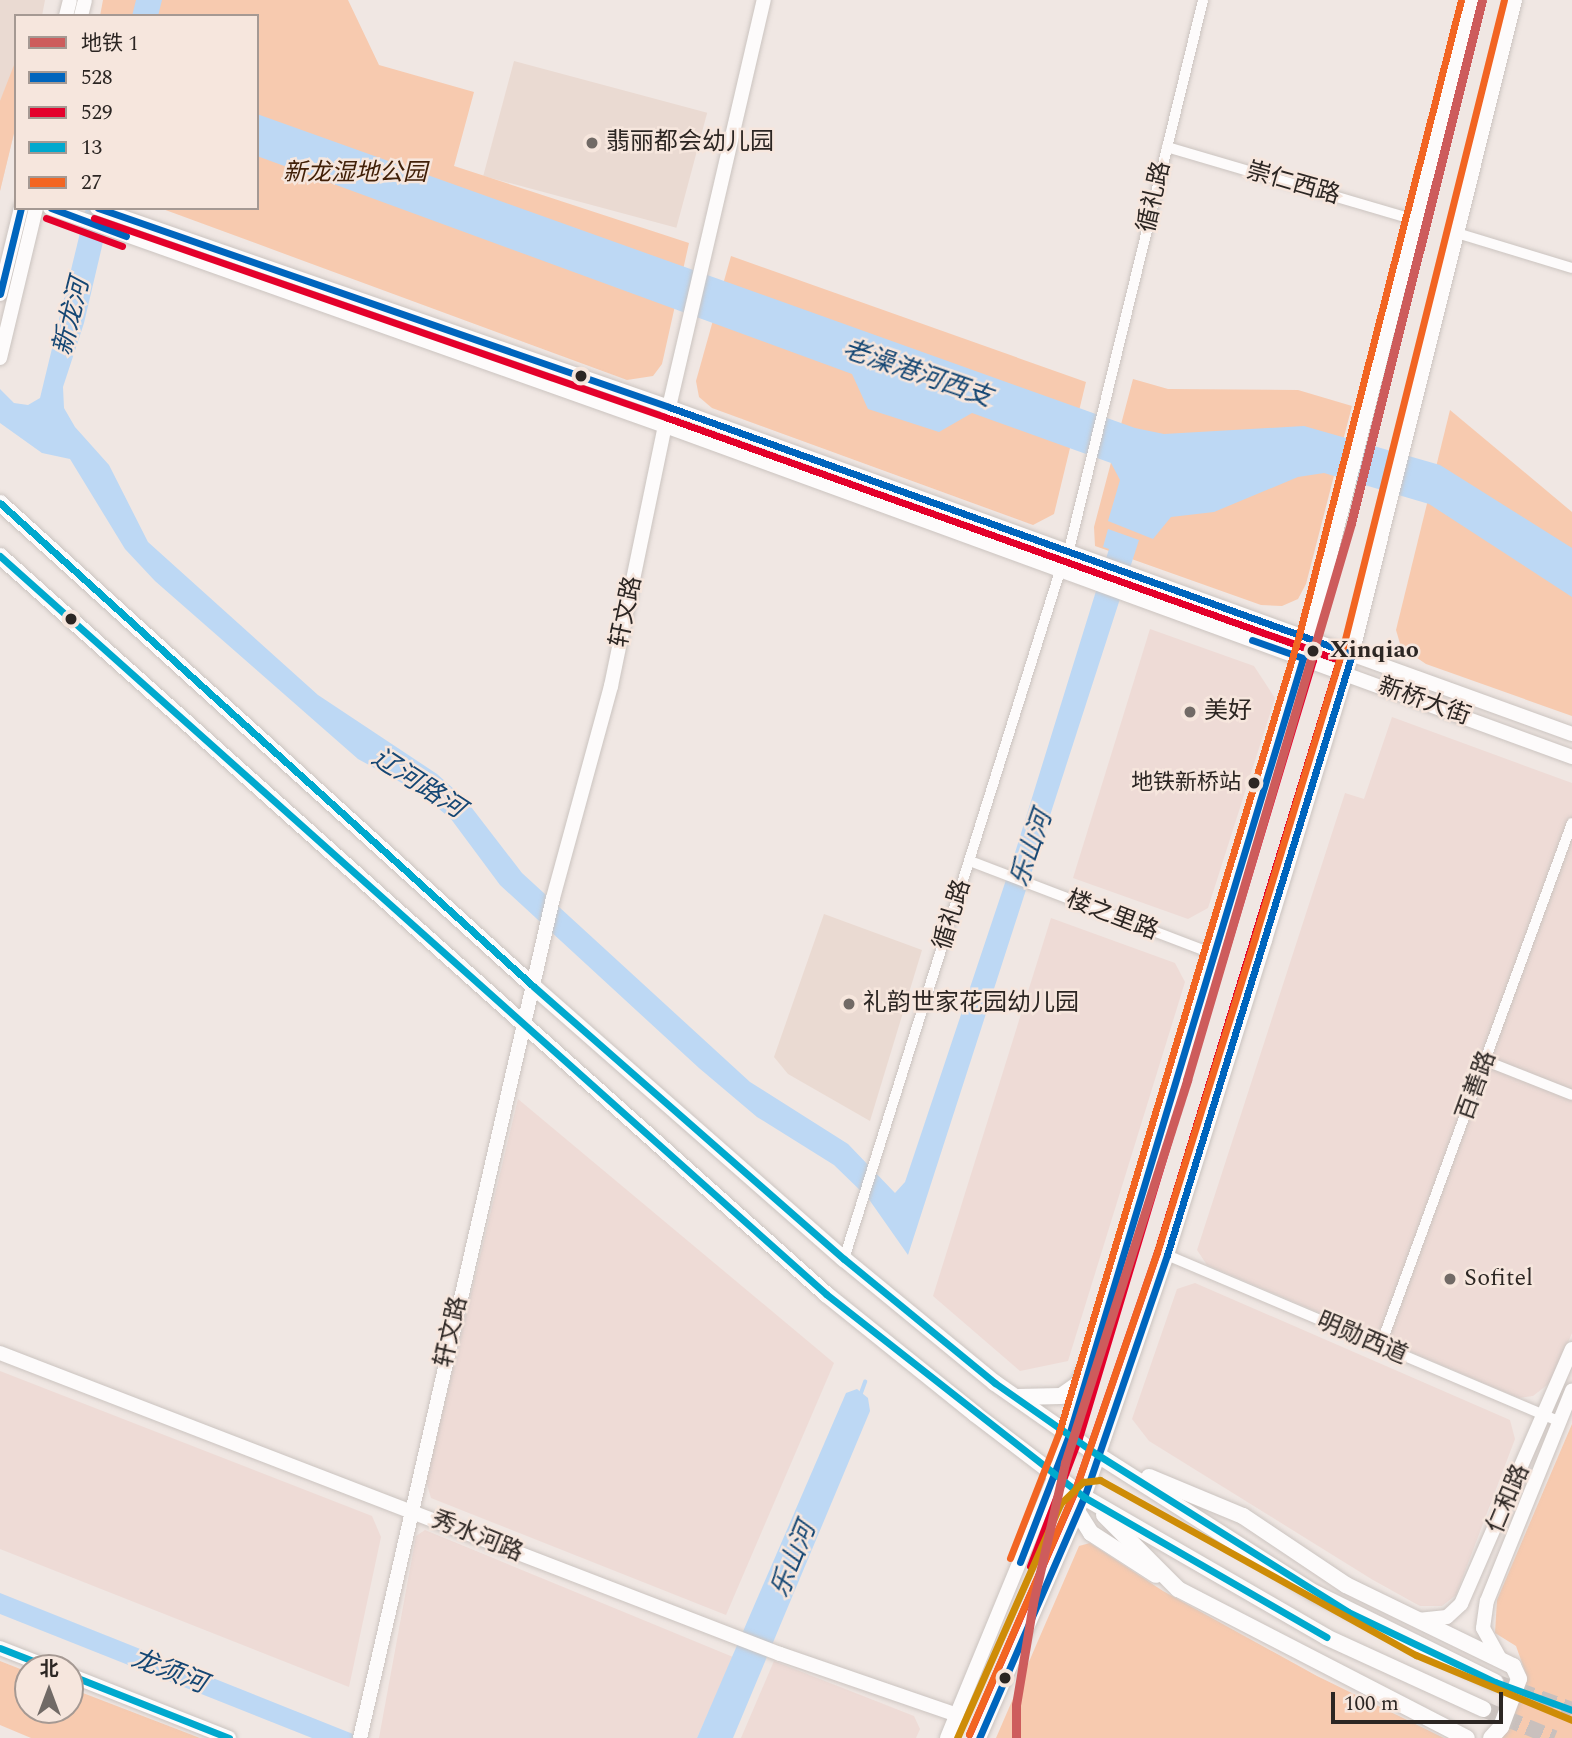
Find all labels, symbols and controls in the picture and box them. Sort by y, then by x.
legend [14,14,259,210]
text: 地铁 1 [81,28,139,60]
text: 528 [81,62,113,94]
text: 529 [81,97,113,129]
place label: 翡丽都会幼儿园 [606,129,774,157]
text: 13 [81,132,102,164]
marker: 翡丽都会幼儿园 [584,135,600,151]
street label: 崇仁西路 [1243,157,1343,211]
street label: 循礼路 [1133,159,1177,235]
park label: 新龙湿地公园 [283,160,427,188]
text: 27 [81,167,102,199]
water label: 新龙河 [47,275,97,359]
water label: 老澡港河西支 [838,334,996,414]
unlabelled marker [574,369,588,383]
street label: 轩文路 [605,574,649,650]
unlabelled marker [64,612,78,626]
place label: Xinqiao [1330,637,1419,665]
marker: Xinqiao [1302,640,1324,662]
street label: 新桥大街 [1374,672,1474,732]
place label: 美好 [1204,698,1252,726]
marker: 美好 [1182,704,1198,720]
water label: 辽河路河 [366,743,470,825]
place label: 地铁新桥站 [1131,770,1241,796]
marker: 地铁新桥站 [1247,776,1261,790]
water label: 乐山河 [1005,807,1059,891]
street label: 循礼路 [929,876,977,954]
street label: 楼之里路 [1062,885,1162,947]
place label: 礼韵世家花园幼儿园 [863,990,1079,1018]
marker: 礼韵世家花园幼儿园 [841,996,857,1012]
street label: 百善路 [1451,1047,1503,1125]
place label: Sofitel [1464,1265,1533,1293]
marker: Sofitel [1442,1271,1458,1287]
street label: 轩文路 [430,1294,474,1370]
street label: 明勋西道 [1312,1307,1412,1371]
street label: 仁和路 [1482,1460,1536,1538]
street label: 秀水河路 [427,1506,527,1568]
water label: 乐山河 [765,1518,823,1602]
water label: 龙须河 [127,1643,211,1701]
north arrow [14,1654,84,1724]
text: 北 [39,1655,59,1684]
unlabelled marker [998,1671,1012,1685]
scale bar [1334,1678,1506,1722]
text: 100 m [1344,1688,1399,1720]

